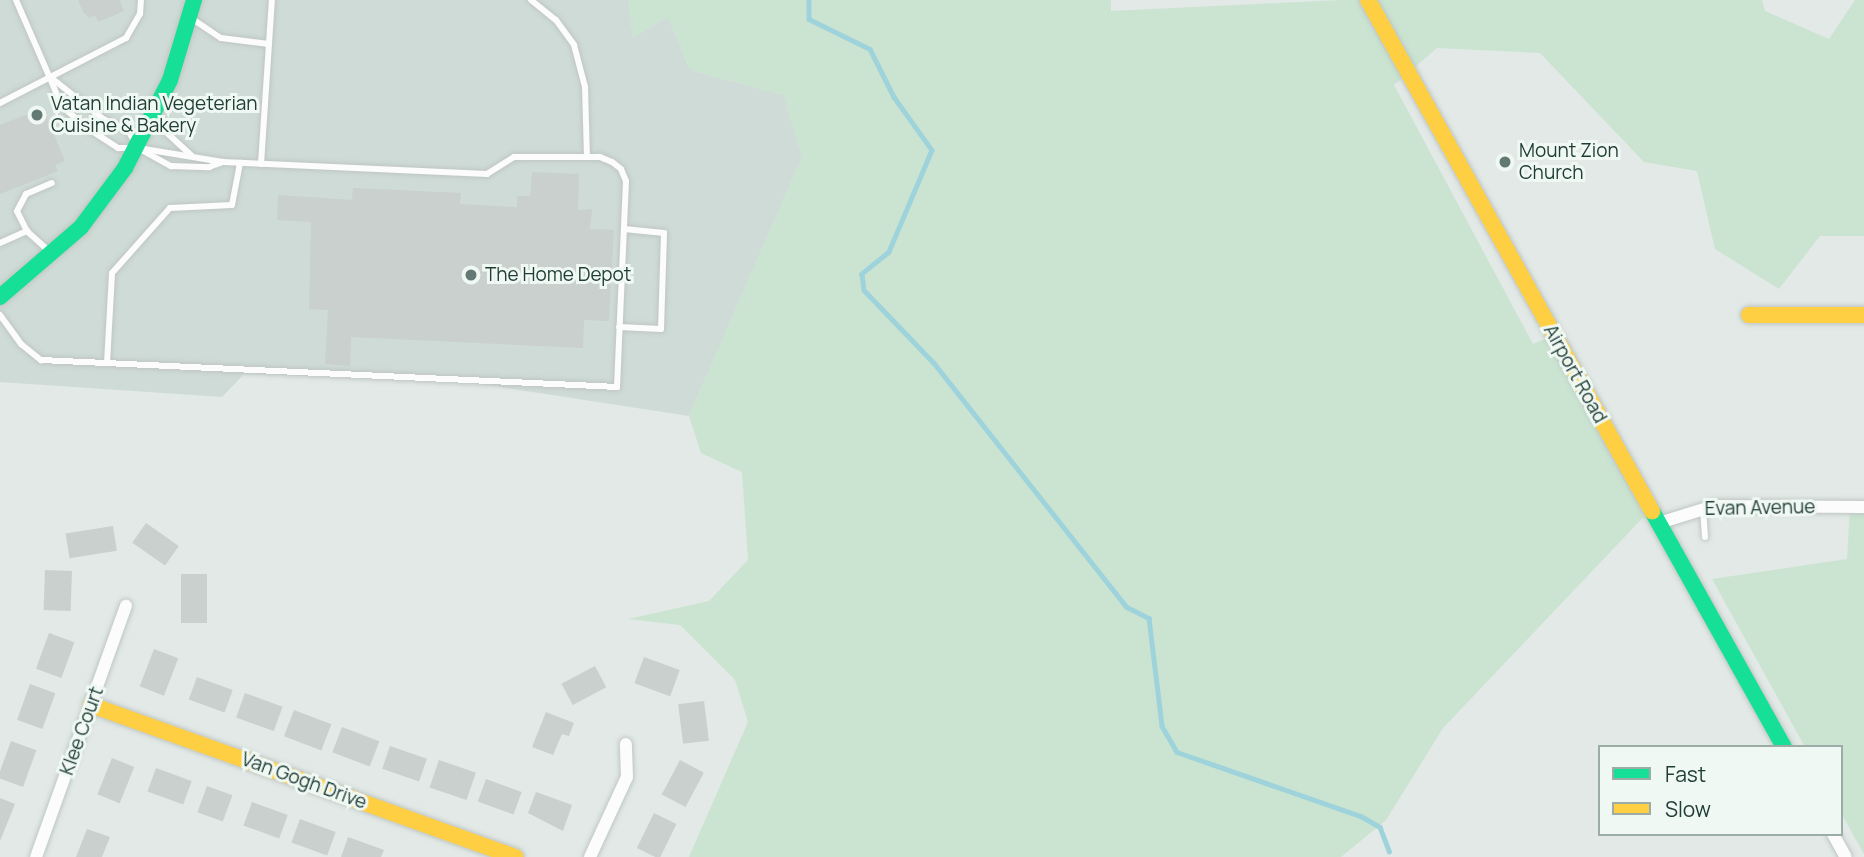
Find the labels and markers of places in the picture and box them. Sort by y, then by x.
place label: Vatan Indian Vegeterian Cuisine & Bakery [51,93,258,137]
marker: Vatan Indian Vegeterian Cuisine & Bakery [29,107,45,123]
place label: Mount Zion Church [1519,140,1619,184]
marker: Mount Zion Church [1497,154,1513,170]
place label: The Home Depot [485,264,631,286]
marker: The Home Depot [463,267,479,283]

